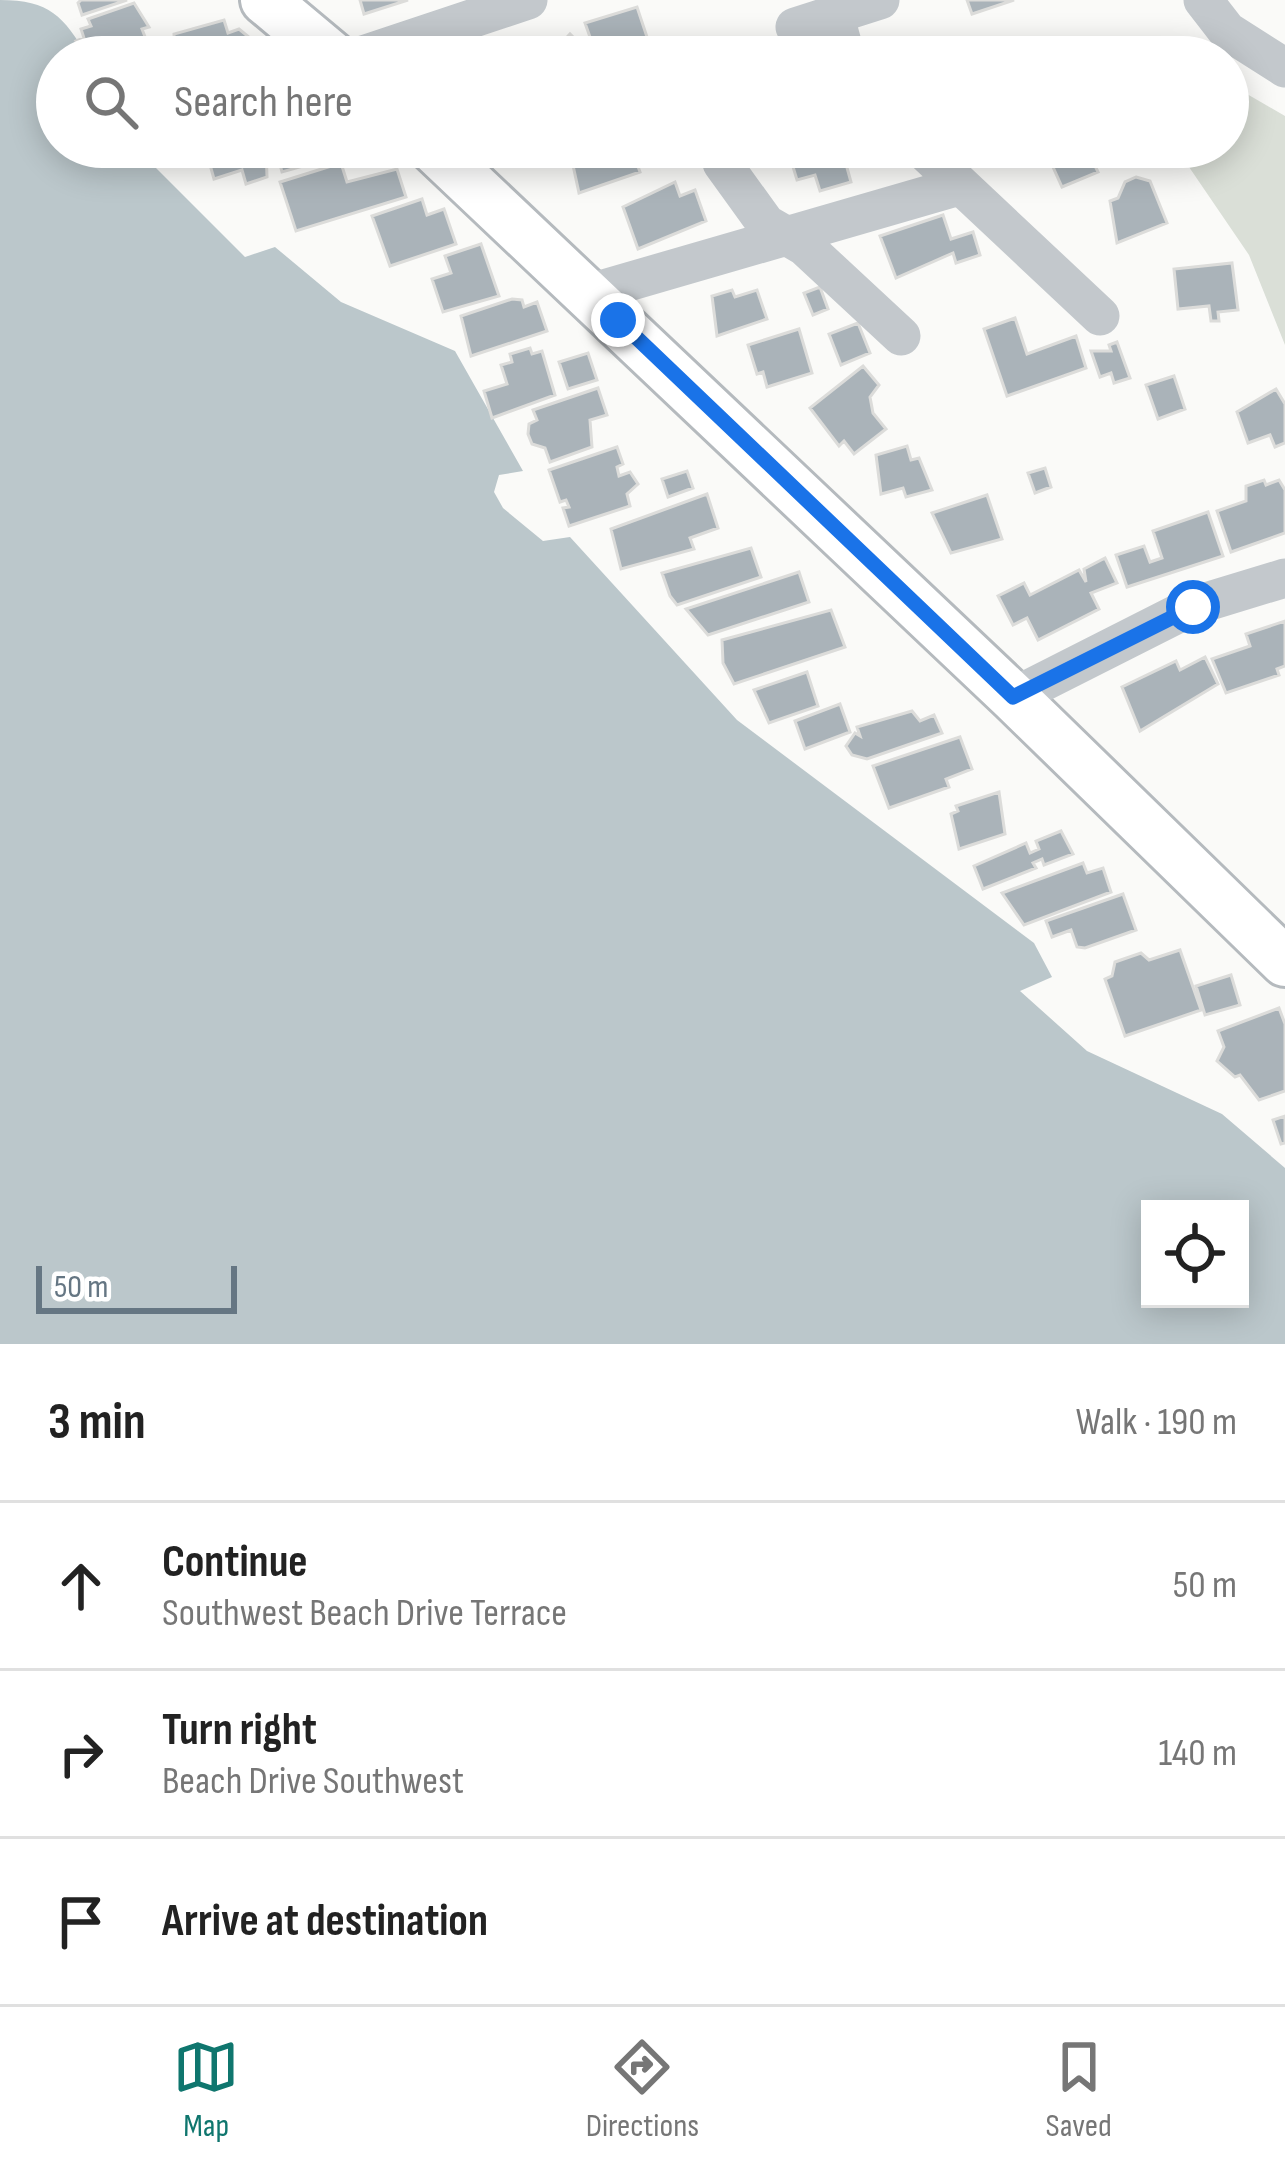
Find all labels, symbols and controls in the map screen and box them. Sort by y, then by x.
search box [36,36,1249,168]
icon: search [78,69,144,135]
text: Search here [174,75,353,130]
route end [591,293,645,347]
route start [1166,580,1220,634]
map controls [1141,1200,1249,1308]
button: locate [1141,1200,1249,1308]
scale bar [36,1260,237,1313]
text: 50 m [54,1267,108,1307]
text: 3 min [48,1392,146,1453]
text: Walk · 190 m [1076,1399,1237,1446]
text: Continue [162,1535,308,1590]
icon: ahead [48,1553,114,1619]
text: 50 m [1173,1562,1237,1609]
text: Southwest Beach Drive Terrace [162,1590,567,1637]
text: Turn right [162,1703,317,1758]
icon: right [48,1721,114,1787]
text: 140 m [1158,1730,1237,1777]
text: Beach Drive Southwest [162,1758,464,1805]
icon: arrive [48,1889,114,1955]
text: Arrive at destination [162,1894,488,1949]
tab: Map [173,2034,239,2146]
tab: Directions [586,2034,699,2146]
tab: Saved [1046,2034,1112,2146]

